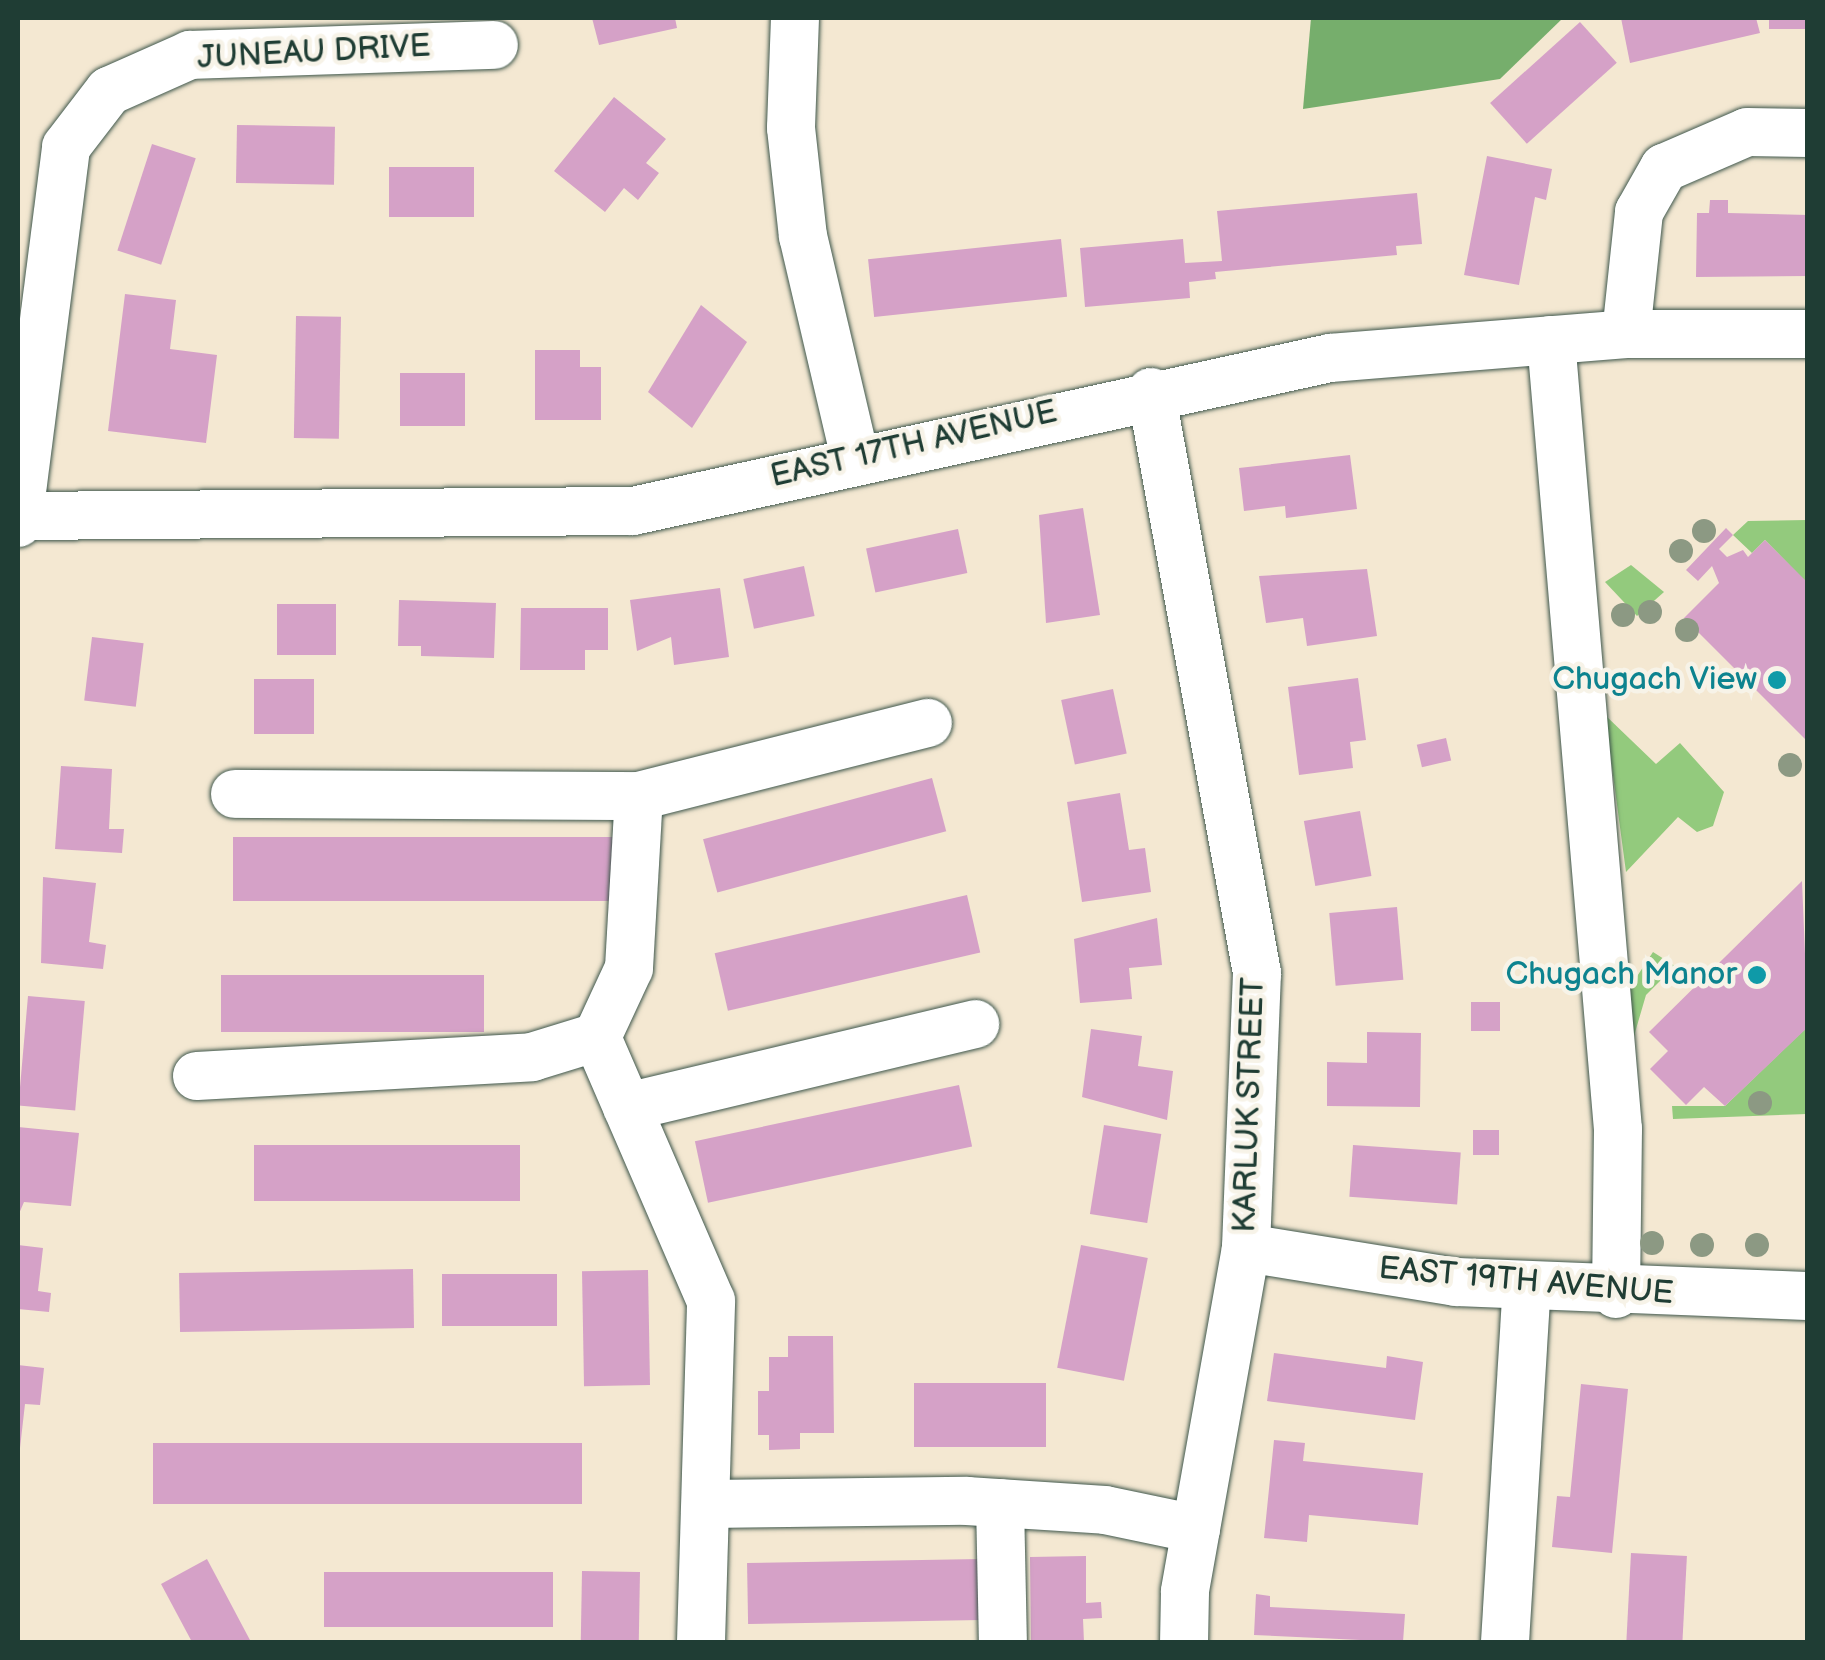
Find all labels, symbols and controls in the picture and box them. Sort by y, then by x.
street label: JUNEAU DRIVE [196,28,432,78]
street label: EAST 17TH AVENUE [767,393,1061,497]
place label: Chugach View [1551,661,1757,699]
marker: Chugach View [1766,669,1788,691]
place label: Chugach Manor [1505,956,1737,994]
marker: Chugach Manor [1746,964,1768,986]
street label: KARLUK STREET [1226,976,1274,1234]
street label: EAST 19TH AVENUE [1377,1250,1675,1314]

